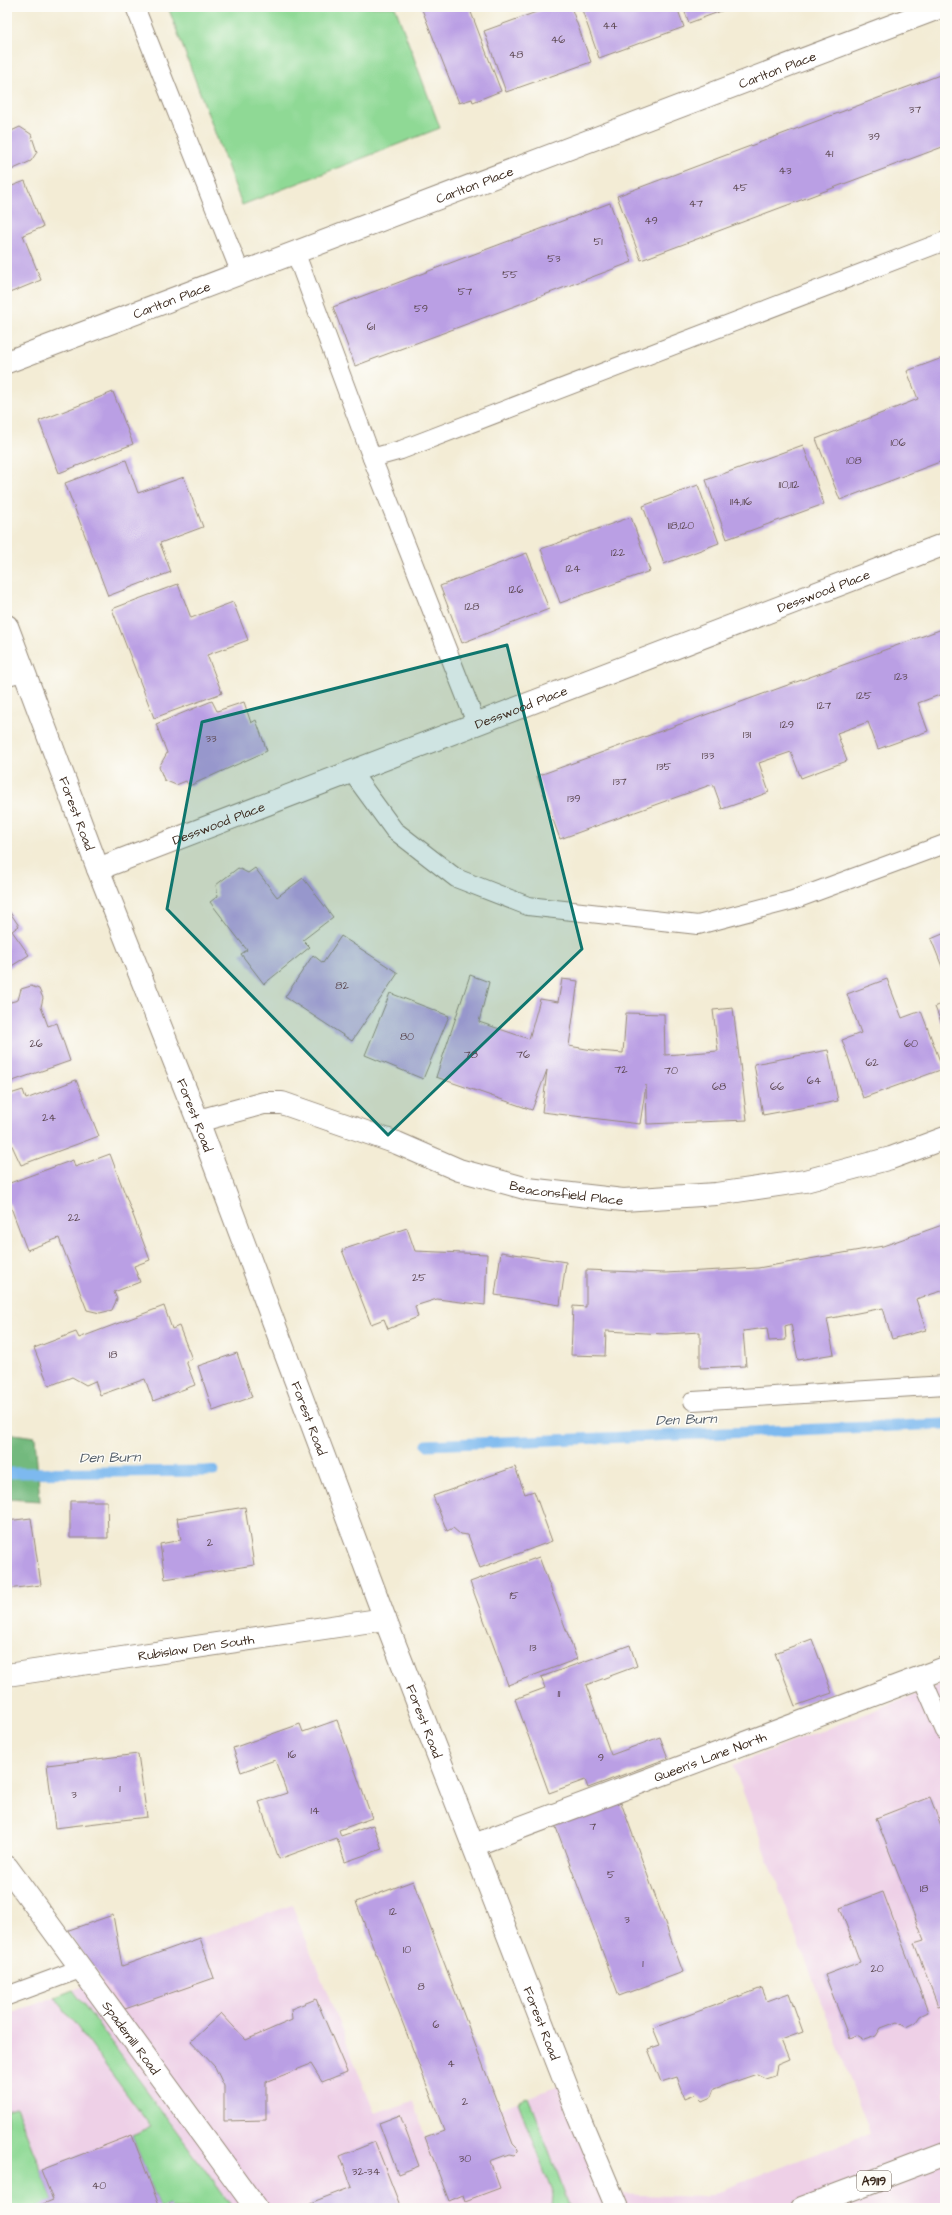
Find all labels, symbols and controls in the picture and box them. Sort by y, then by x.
house number: 44 [603,18,618,33]
house number: 46 [551,32,565,47]
house number: 48 [509,47,523,62]
street label: Carlton Place [736,47,819,93]
house number: 37 [909,102,921,117]
house number: 39 [868,129,880,144]
house number: 41 [825,146,834,161]
street label: Carlton Place [433,162,516,208]
house number: 43 [778,163,792,178]
house number: 45 [732,180,748,195]
house number: 47 [689,196,703,211]
house number: 49 [644,213,658,228]
house number: 51 [593,234,603,249]
house number: 53 [547,251,561,266]
house number: 55 [502,267,518,282]
street label: Carlton Place [131,277,213,323]
house number: 57 [458,284,473,299]
house number: 59 [414,301,428,316]
house number: 61 [367,319,376,334]
house number: 106 [890,435,906,450]
house number: 108 [846,453,862,468]
house number: 110,112 [779,477,800,492]
house number: 114,116 [730,494,752,509]
house number: 118,120 [668,518,694,533]
house number: 122 [611,545,626,560]
house number: 124 [565,561,581,576]
street label: Desswood Place [775,566,873,618]
house number: 126 [509,582,523,597]
house number: 128 [465,599,479,614]
house number: 123 [894,669,908,684]
street label: Desswood Place [472,682,570,734]
house number: 125 [856,688,872,703]
house number: 127 [817,698,831,713]
house number: 129 [780,717,794,732]
house number: 131 [743,727,752,742]
house number: 33 [205,731,217,746]
house number: 133 [702,748,715,763]
house number: 135 [657,759,672,774]
street label: Forest Road [54,774,98,853]
house number: 137 [613,774,627,789]
house number: 139 [567,791,581,806]
street label: Desswood Place [170,798,268,850]
house number: 82 [335,978,349,993]
house number: 80 [400,1029,414,1044]
house number: 26 [29,1036,43,1051]
house number: 60 [904,1036,918,1051]
house number: 78 [464,1047,478,1062]
house number: 76 [516,1047,530,1062]
house number: 62 [865,1055,879,1070]
house number: 72 [614,1062,628,1077]
house number: 70 [664,1063,678,1078]
house number: 64 [807,1073,822,1088]
street label: Forest Road [172,1076,217,1155]
house number: 68 [712,1079,726,1094]
house number: 66 [770,1079,784,1094]
house number: 24 [42,1110,56,1125]
street label: Beaconsfield Place [507,1176,624,1210]
house number: 22 [68,1210,81,1225]
house number: 25 [412,1270,426,1285]
house number: 18 [109,1347,117,1362]
street label: Forest Road [287,1379,331,1458]
water label: Den Burn [655,1409,718,1431]
water label: Den Burn [79,1447,142,1469]
house number: 2 [207,1535,214,1550]
house number: 15 [509,1588,519,1603]
street label: Rubislaw Den South [137,1630,256,1665]
house number: 13 [529,1640,537,1655]
street label: Forest Road [401,1682,446,1761]
house number: 11 [558,1686,561,1701]
street label: Queen's Lane North [651,1728,770,1787]
house number: 16 [288,1747,296,1762]
house number: 9 [598,1750,604,1765]
house number: 1 [119,1781,121,1796]
house number: 3 [71,1787,77,1802]
house number: 14 [311,1803,320,1818]
house number: 7 [590,1819,597,1834]
house number: 5 [607,1867,615,1882]
house number: 18 [920,1881,928,1896]
house number: 12 [389,1904,398,1919]
house number: 3 [624,1912,630,1927]
house number: 10 [403,1942,411,1957]
house number: 1 [642,1956,644,1971]
house number: 20 [870,1961,884,1976]
house number: 8 [417,1979,425,1994]
street label: Forest Road [519,1984,564,2063]
street label: Spademill Road [98,1997,164,2079]
house number: 6 [433,2017,440,2032]
house number: 4 [447,2056,455,2071]
house number: 2 [462,2094,469,2109]
house number: 30 [459,2151,471,2166]
house number: 32-34 [352,2164,381,2179]
road number: A9119 [857,2171,891,2191]
house number: 40 [92,2178,106,2193]

